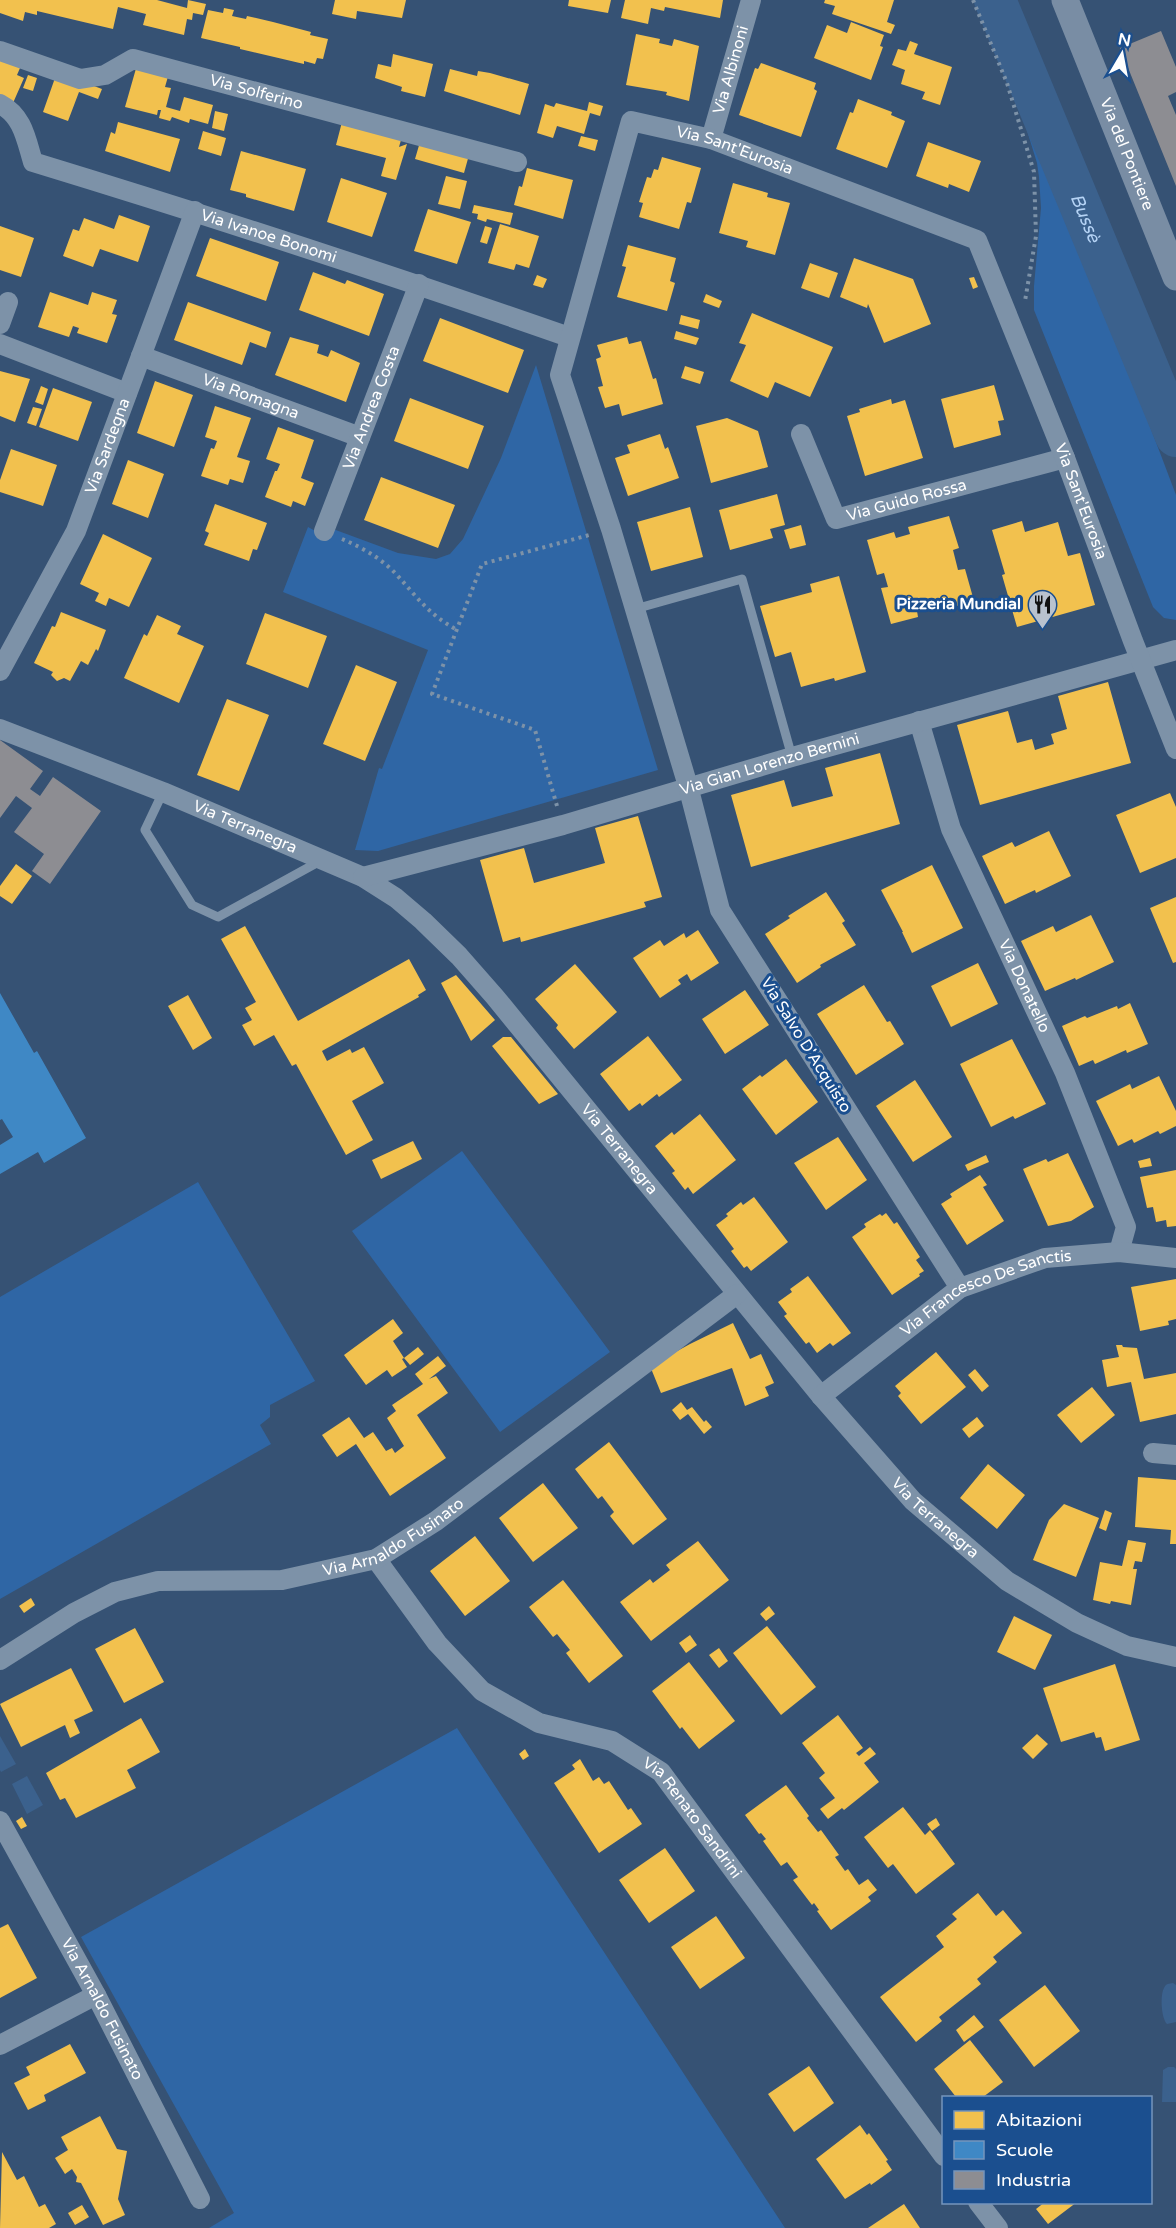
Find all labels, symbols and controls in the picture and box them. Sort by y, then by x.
street label: Via Albinoni [709,23,753,116]
north arrow [1092,24,1152,84]
text: N [1116,29,1132,51]
street label: Via Solferino [207,70,305,114]
street label: Via del Pontiere [1095,95,1158,213]
street label: Via Sant'Eurosia [674,122,796,179]
water label: Bussè [1066,190,1106,246]
street label: Via Ivanoe Bonomi [198,205,339,267]
street label: Via Andrea Costa [338,343,404,473]
street label: Via Romagna [200,370,302,424]
street label: Via Sardegna [81,395,135,497]
street label: Via Sant'Eurosia [1050,441,1112,562]
street label: Via Guido Rossa [844,475,969,526]
restaurant icon: Pizzeria Mundial [1026,588,1058,630]
place label: Pizzeria Mundial [896,594,1021,614]
street label: Via Gian Lorenzo Bernini [677,729,862,800]
street label: Via Terranegra [190,796,300,858]
street label: Via Donatello [994,936,1055,1036]
street label: Via Salvo D'Acquisto [756,974,856,1116]
street label: Via Terranegra [576,1100,662,1199]
street label: Via Francesco De Sanctis [896,1246,1072,1341]
street label: Via Terranegra [887,1473,983,1563]
street label: Via Arnaldo Fusinato [321,1493,468,1581]
street label: Via Renato Sandrini [639,1753,746,1882]
street label: Via Arnaldo Fusinato [57,1934,148,2083]
legend [942,2096,1152,2204]
text: Abitazioni [996,2109,1082,2131]
text: Scuole [996,2139,1053,2161]
text: Industria [996,2169,1071,2191]

